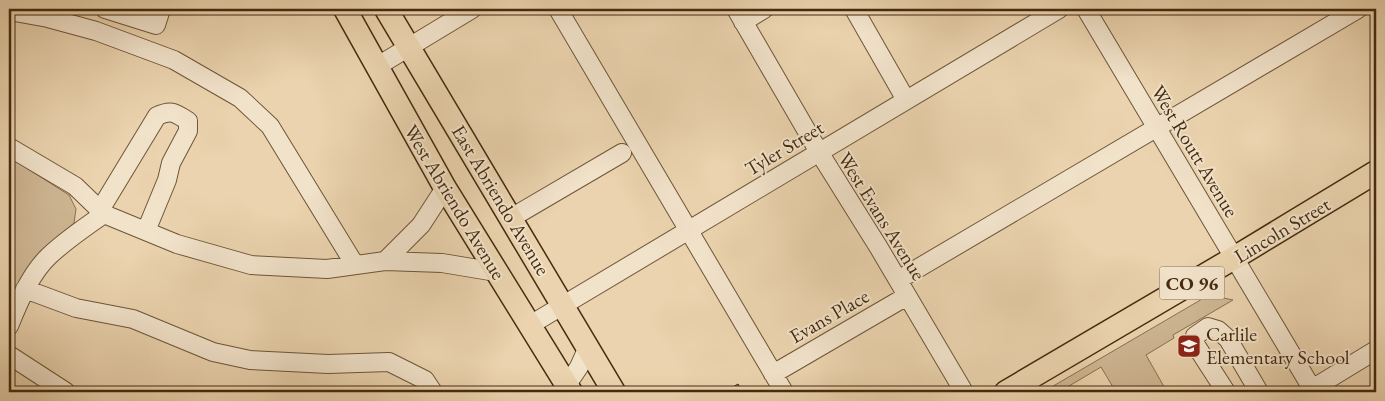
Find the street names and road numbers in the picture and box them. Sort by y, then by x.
street label: West Routt Avenue [1145,80,1245,222]
street label: Tyler Street [740,114,829,182]
street label: West Abriendo Avenue [398,120,512,284]
street label: East Abriendo Avenue [446,120,556,280]
street label: West Evans Avenue [832,147,932,285]
street label: Lincoln Street [1229,191,1336,269]
road number: CO 96 [1160,266,1224,300]
street label: Evans Place [785,283,874,349]

